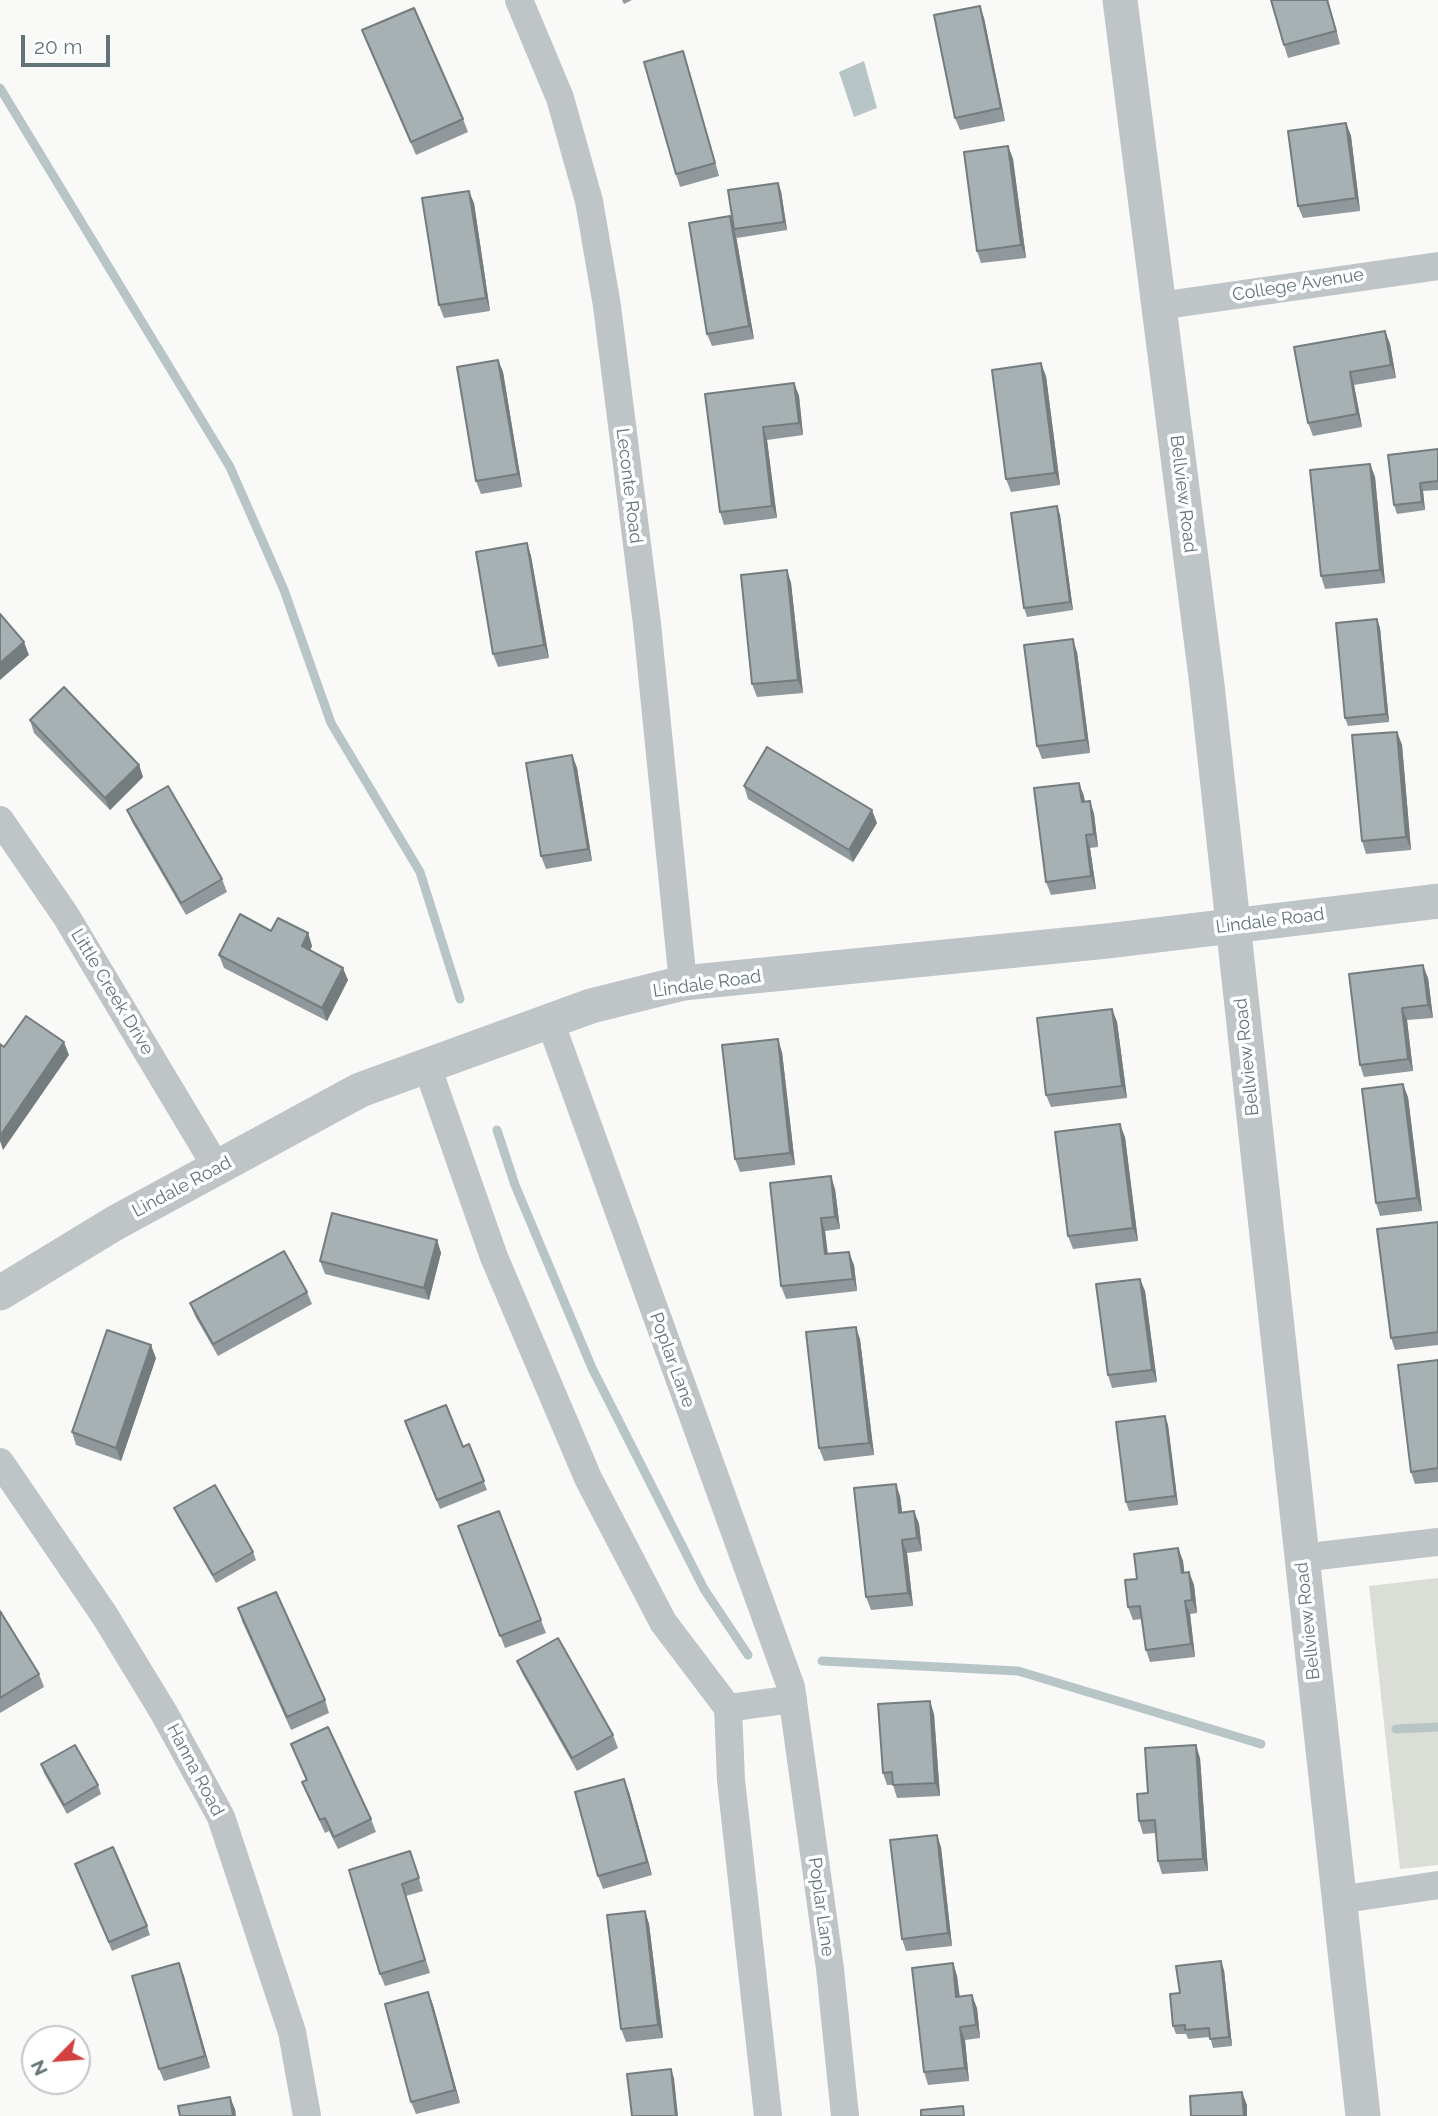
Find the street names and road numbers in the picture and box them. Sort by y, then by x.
street label: College Avenue [1231,264,1365,306]
street label: Leconte Road [611,427,647,545]
street label: Bellview Road [1165,434,1201,554]
street label: Lindale Road [1215,904,1325,938]
street label: Little Creek Drive [66,925,158,1059]
street label: Lindale Road [651,966,763,1002]
street label: Bellview Road [1230,997,1264,1117]
street label: Lindale Road [129,1152,235,1222]
street label: Poplar Lane [645,1309,699,1411]
street label: Bellview Road [1291,1561,1325,1681]
street label: Hanna Road [162,1720,228,1820]
street label: Poplar Lane [803,1856,839,1958]

